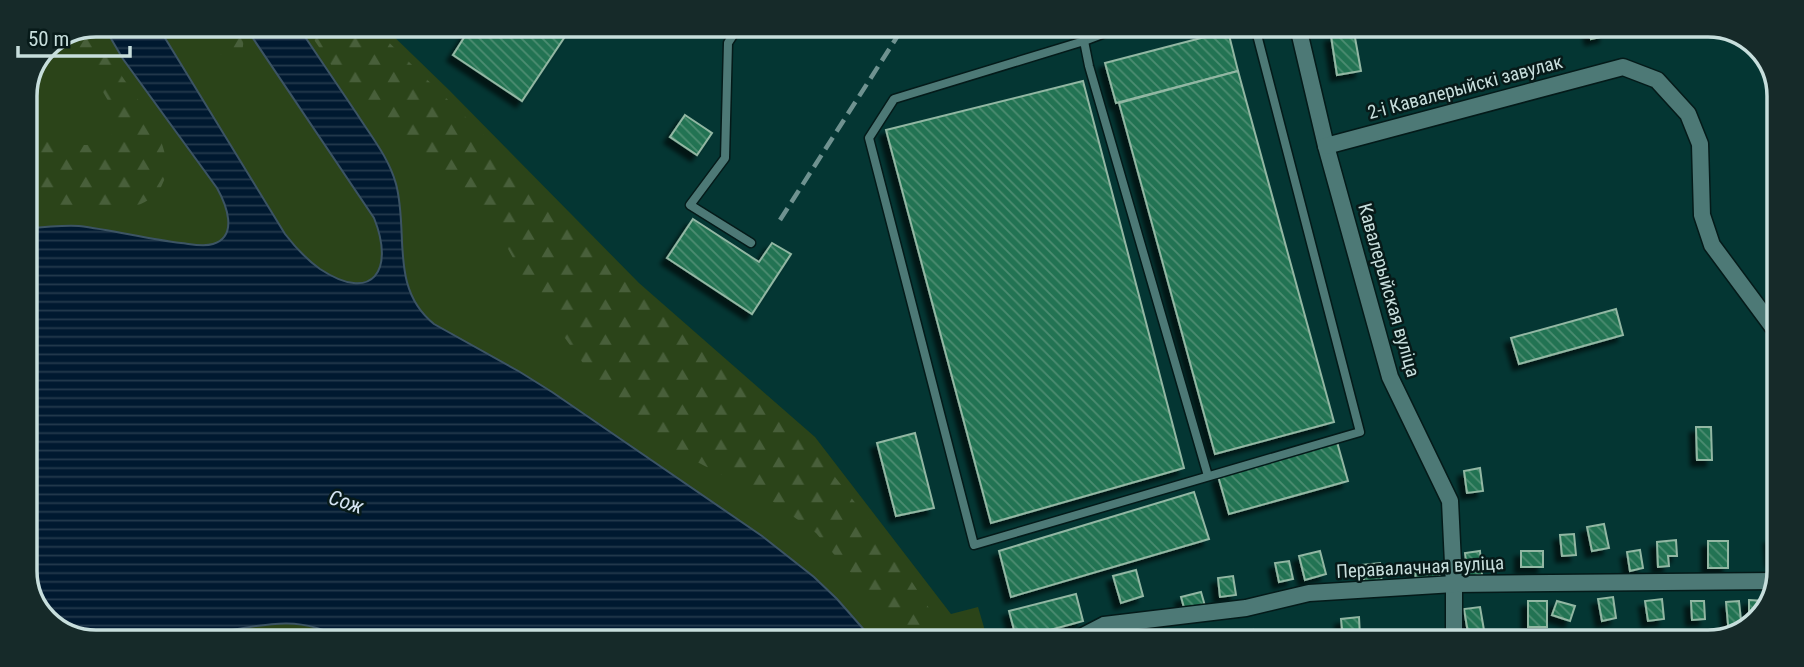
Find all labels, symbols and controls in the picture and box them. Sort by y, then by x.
scale bar [18,14,130,58]
text: 50 m [28,27,69,51]
street label: 2-і Кавалерыйскі завулак [1365,50,1565,124]
street label: Кавалерыйская вуліца [1353,200,1425,380]
water label: Сож [326,485,367,519]
street label: Перавалачная вуліца [1335,551,1505,583]

